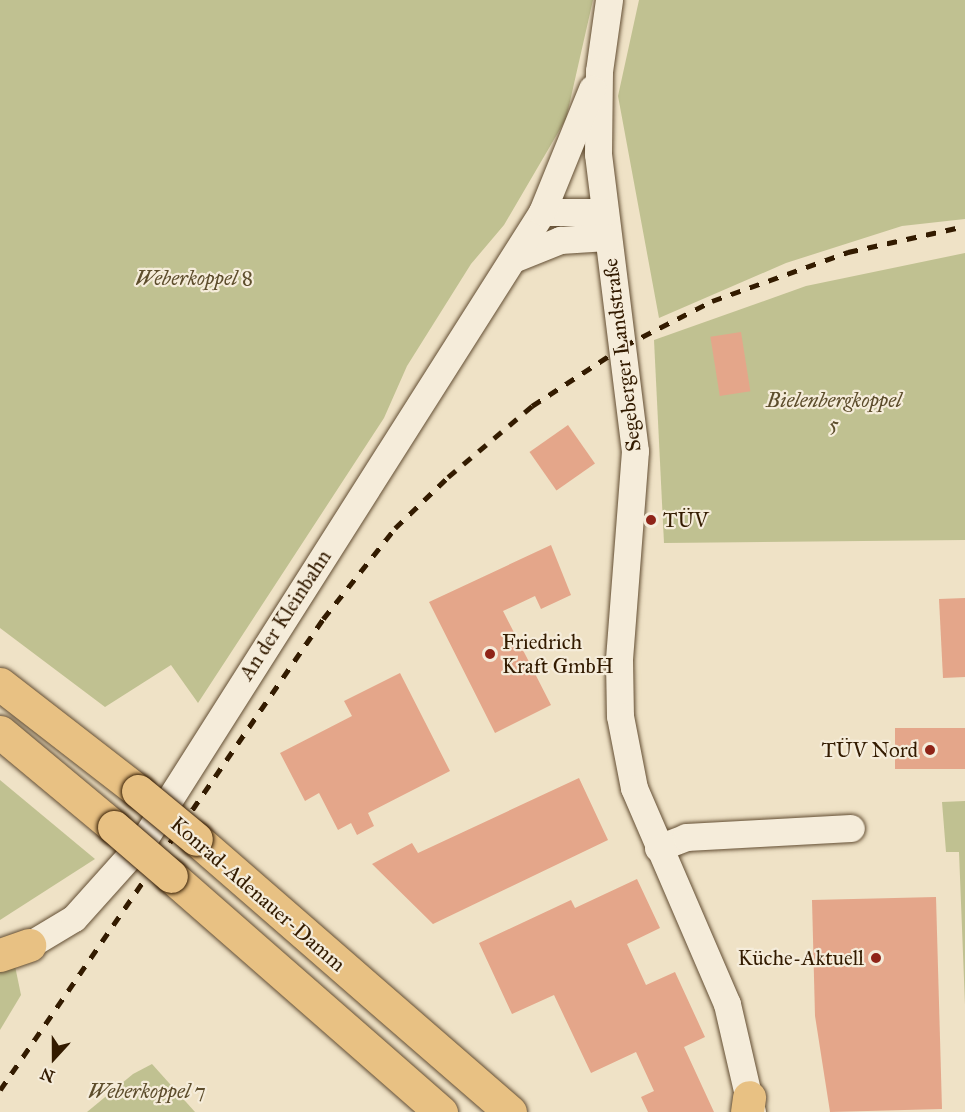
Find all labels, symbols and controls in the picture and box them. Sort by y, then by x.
street label: Segeberger Landstraße [598,257,646,453]
park label: Weberkoppel 8 [135,265,253,291]
park label: Bielenbergkoppel 5 [766,387,902,437]
place label: TÜV [663,507,709,533]
marker: TÜV [644,513,658,527]
street label: An der Kleinbahn [234,545,336,685]
place label: Friedrich Kraft GmbH [502,629,614,679]
marker: Friedrich Kraft GmbH [483,647,497,661]
place label: TÜV Nord [821,737,918,763]
marker: TÜV Nord [923,743,937,757]
street label: Konrad-Adenauer-Damm [165,811,351,977]
place label: Küche-Aktuell [738,945,864,971]
marker: Küche-Aktuell [869,951,883,965]
north arrow [24,1028,84,1088]
text: N [38,1064,57,1087]
park label: Weberkoppel 7 [88,1078,206,1104]

